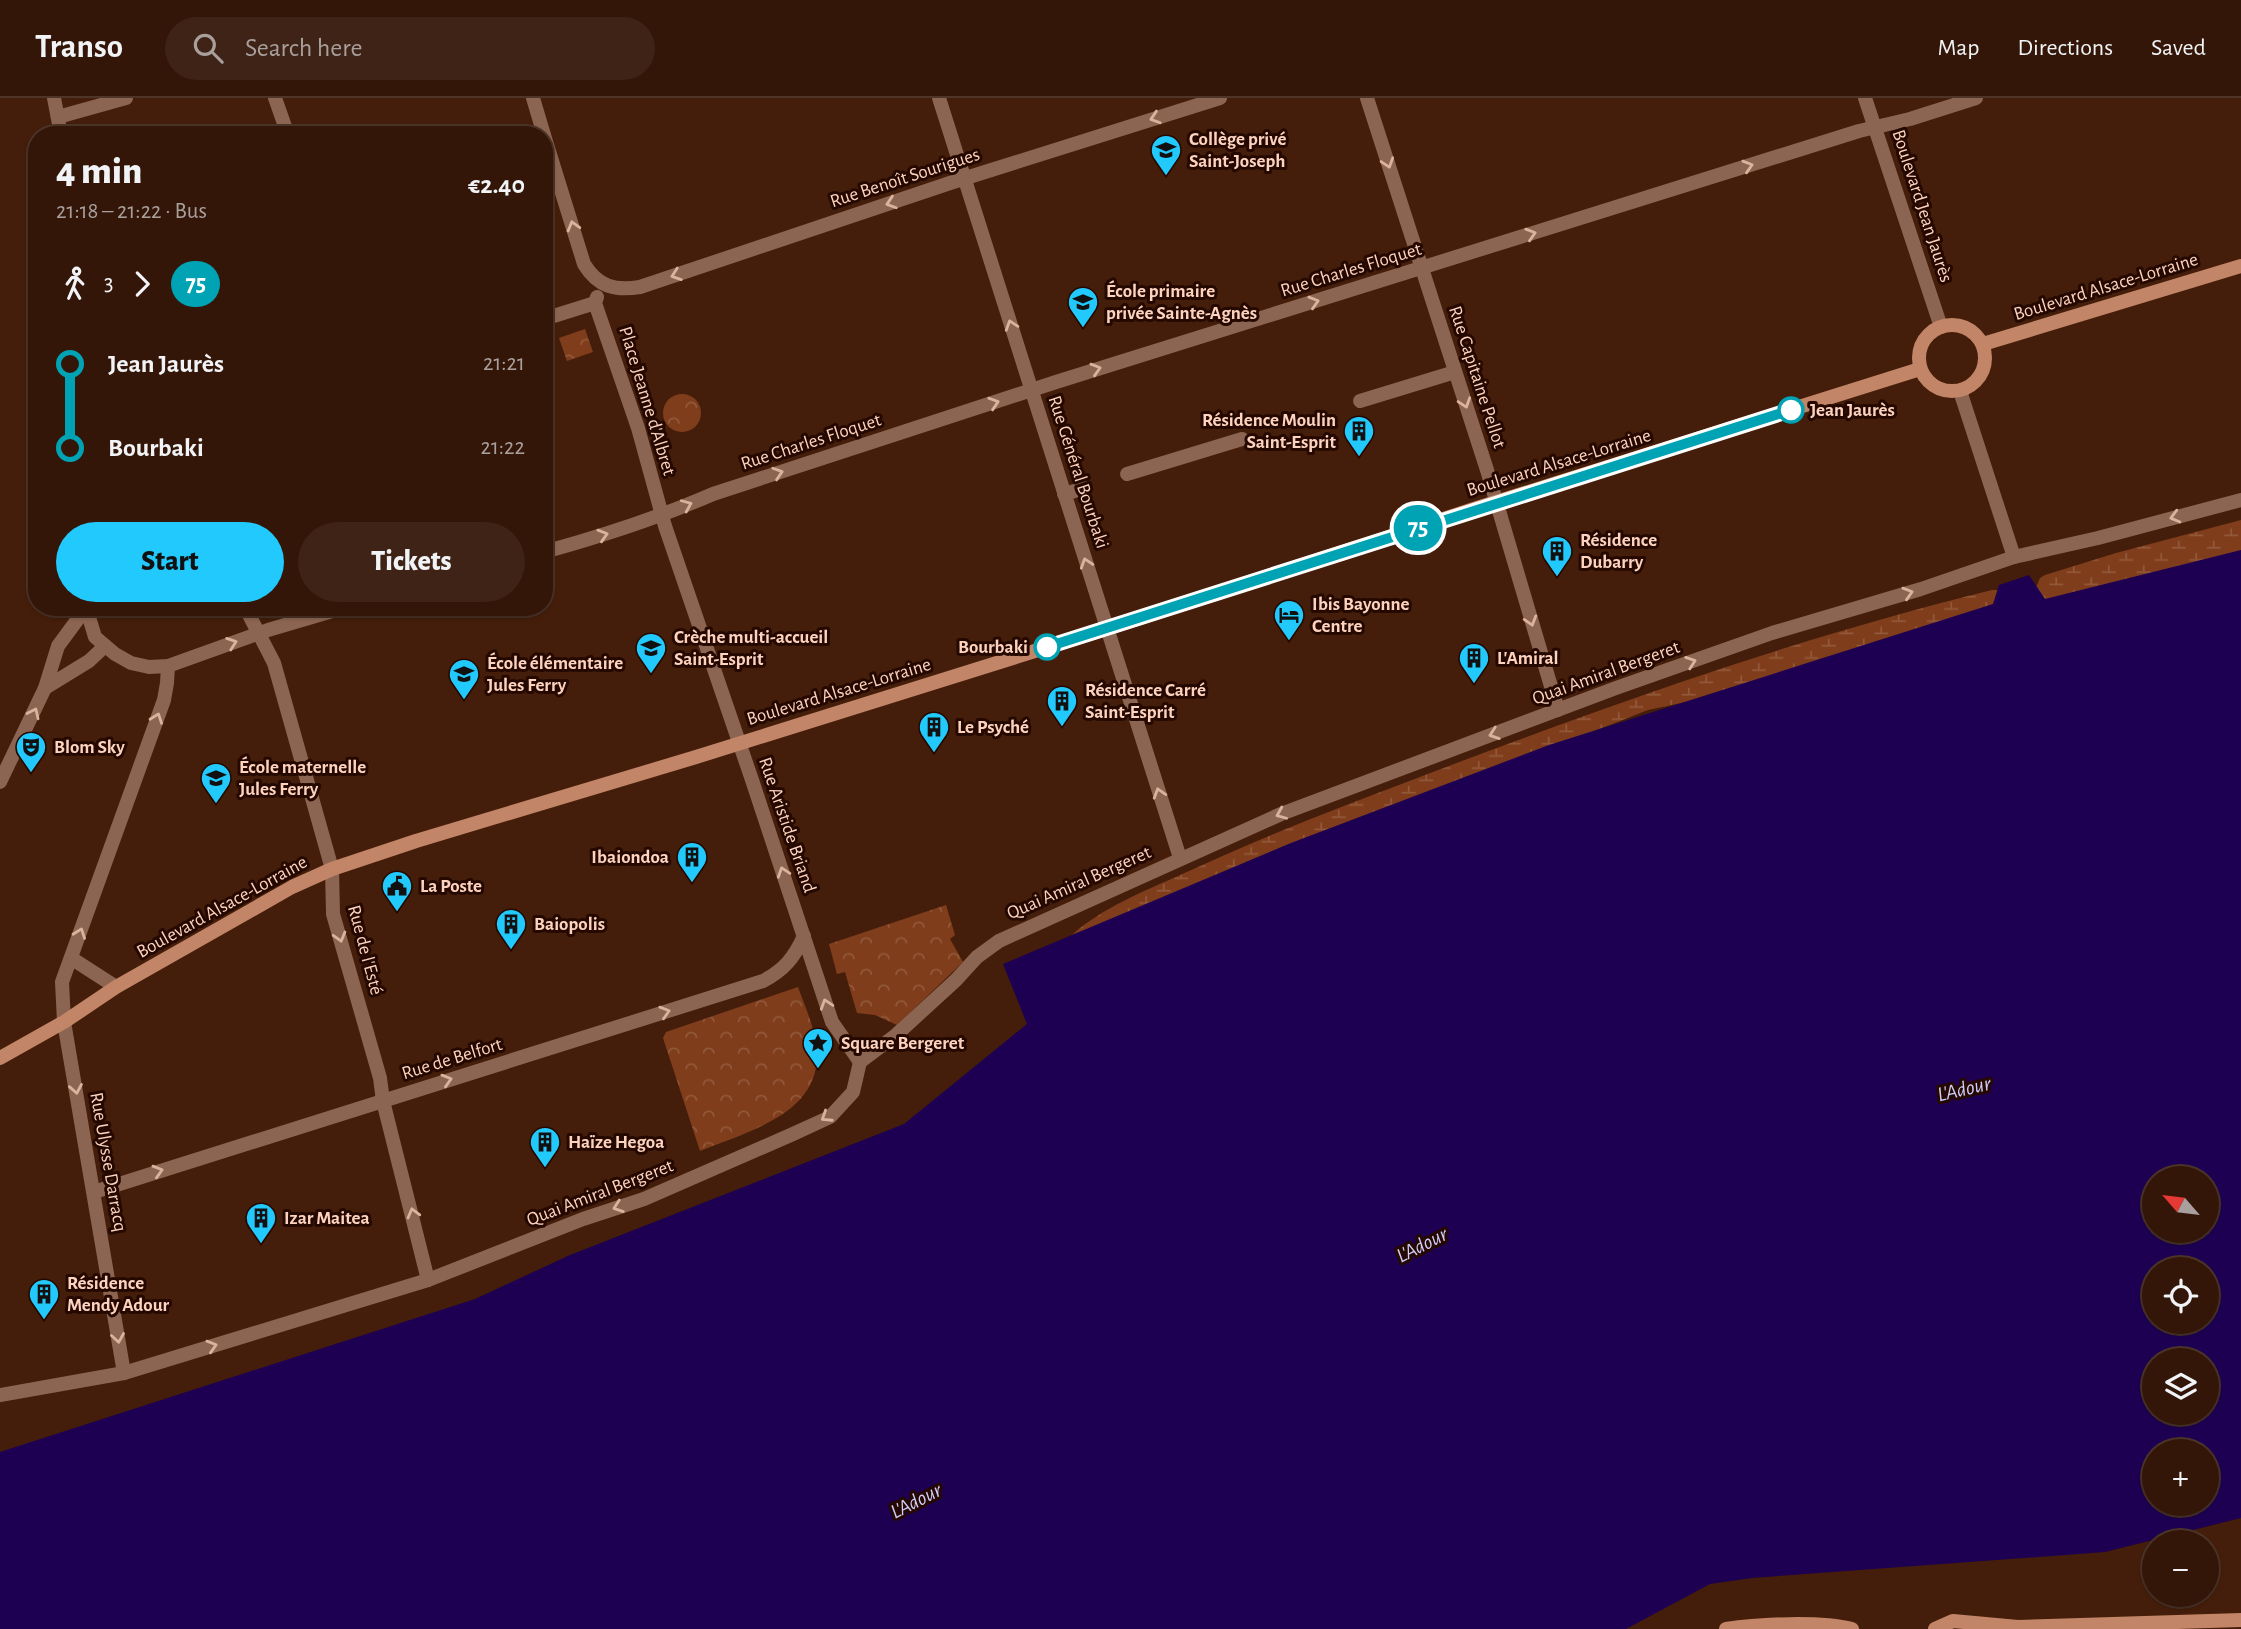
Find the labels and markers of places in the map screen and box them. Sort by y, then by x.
place label: Collège privé Saint-Joseph [1189,130,1286,171]
school or university icon: Collège privé Saint-Joseph [1149,133,1183,177]
place label: École primaire privée Sainte-Agnès [1106,280,1257,323]
school or university icon: École primaire privée Sainte-Agnès [1066,285,1100,329]
marker: Jean Jaurès [1778,397,1804,423]
place label: Jean Jaurès [1810,401,1895,420]
place label: Résidence Moulin Saint-Esprit [1202,411,1337,452]
building icon: Résidence Moulin Saint-Esprit [1342,414,1376,458]
place label: Résidence Dubarry [1580,531,1657,572]
building icon: Résidence Dubarry [1540,534,1574,578]
place label: Ibis Bayonne Centre [1312,595,1410,636]
hotel icon: Ibis Bayonne Centre [1272,598,1306,642]
place label: Crèche multi-accueil Saint-Esprit [674,628,828,669]
school or university icon: Crèche multi-accueil Saint-Esprit [634,631,668,675]
marker: Bourbaki [1034,634,1060,660]
place label: Bourbaki [958,638,1028,657]
building icon: L'Amiral [1457,641,1491,685]
place label: L'Amiral [1497,649,1559,668]
place label: École élémentaire Jules Ferry [487,652,623,695]
school or university icon: École élémentaire Jules Ferry [447,657,481,701]
place label: Résidence Carré Saint-Esprit [1085,681,1206,722]
building icon: Résidence Carré Saint-Esprit [1045,684,1079,728]
building icon: Le Psyché [917,710,951,754]
place label: Le Psyché [957,718,1029,737]
theatre icon: Blom Sky [14,730,48,774]
place label: Blom Sky [54,738,125,757]
place label: École maternelle Jules Ferry [239,756,366,799]
school or university icon: École maternelle Jules Ferry [199,761,233,805]
building icon: Ibaiondoa [675,840,709,884]
place label: Ibaiondoa [591,848,669,867]
public building icon: La Poste [380,869,414,913]
place label: La Poste [420,877,482,896]
building icon: Baiopolis [494,907,528,951]
place label: Baiopolis [534,915,605,934]
place icon: Square Bergeret [801,1026,835,1070]
place label: Square Bergeret [841,1034,965,1053]
building icon: Haïze Hegoa [528,1125,562,1169]
place label: Haïze Hegoa [568,1133,664,1152]
building icon: Izar Maitea [244,1201,278,1245]
place label: Izar Maitea [284,1209,370,1228]
place label: Résidence Mendy Adour [67,1274,169,1315]
building icon: Résidence Mendy Adour [27,1277,61,1321]

